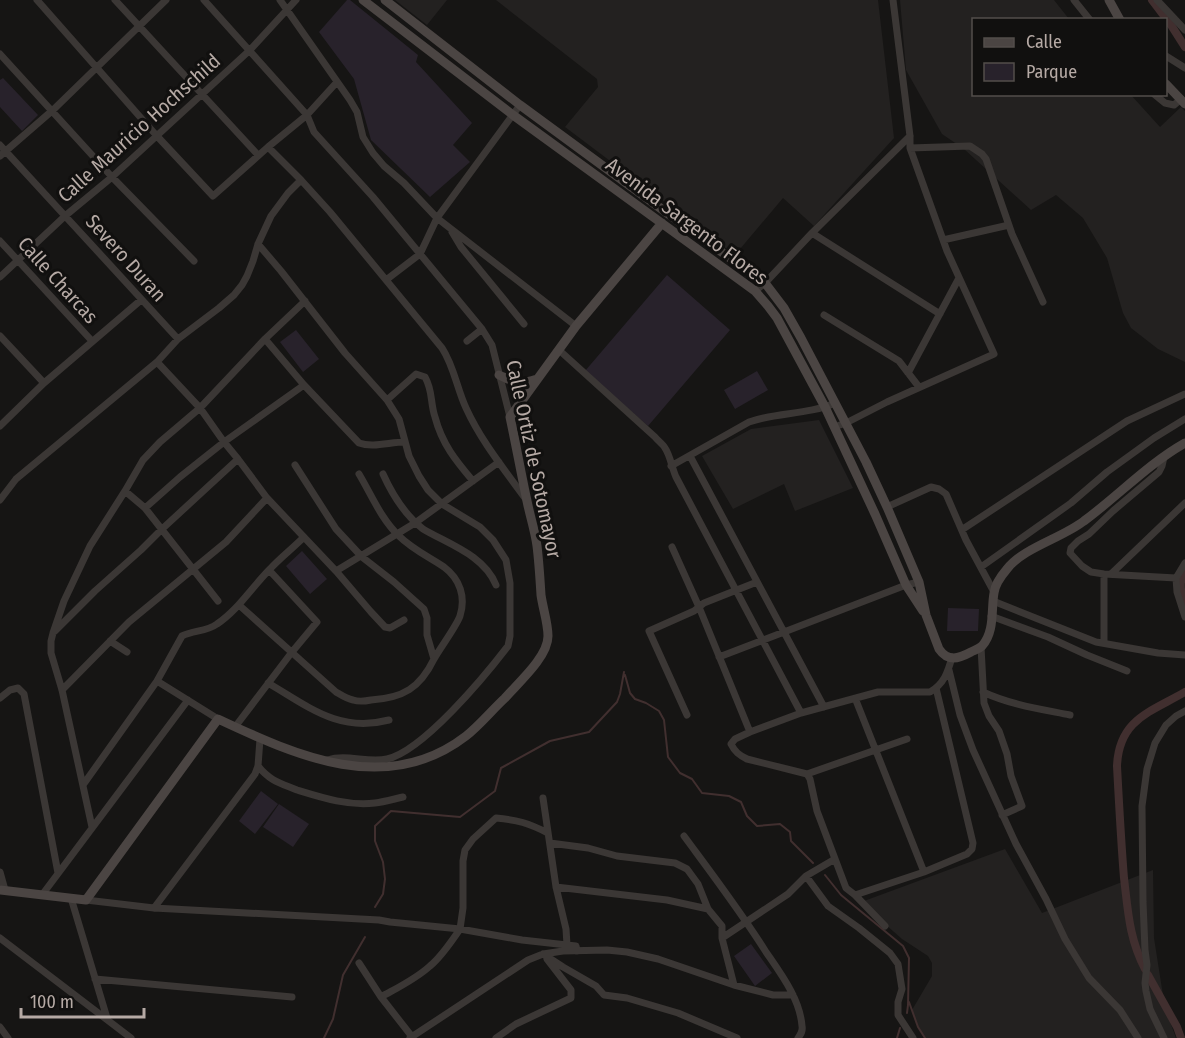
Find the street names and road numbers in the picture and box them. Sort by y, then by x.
street label: Calle Mauricio Hochschild [53,49,225,207]
street label: Avenida Sargento Flores [601,152,773,290]
street label: Severo Duran [81,210,171,306]
street label: Calle Charcas [13,232,103,328]
street label: Calle Ortiz de Sotomayor [501,358,567,560]

